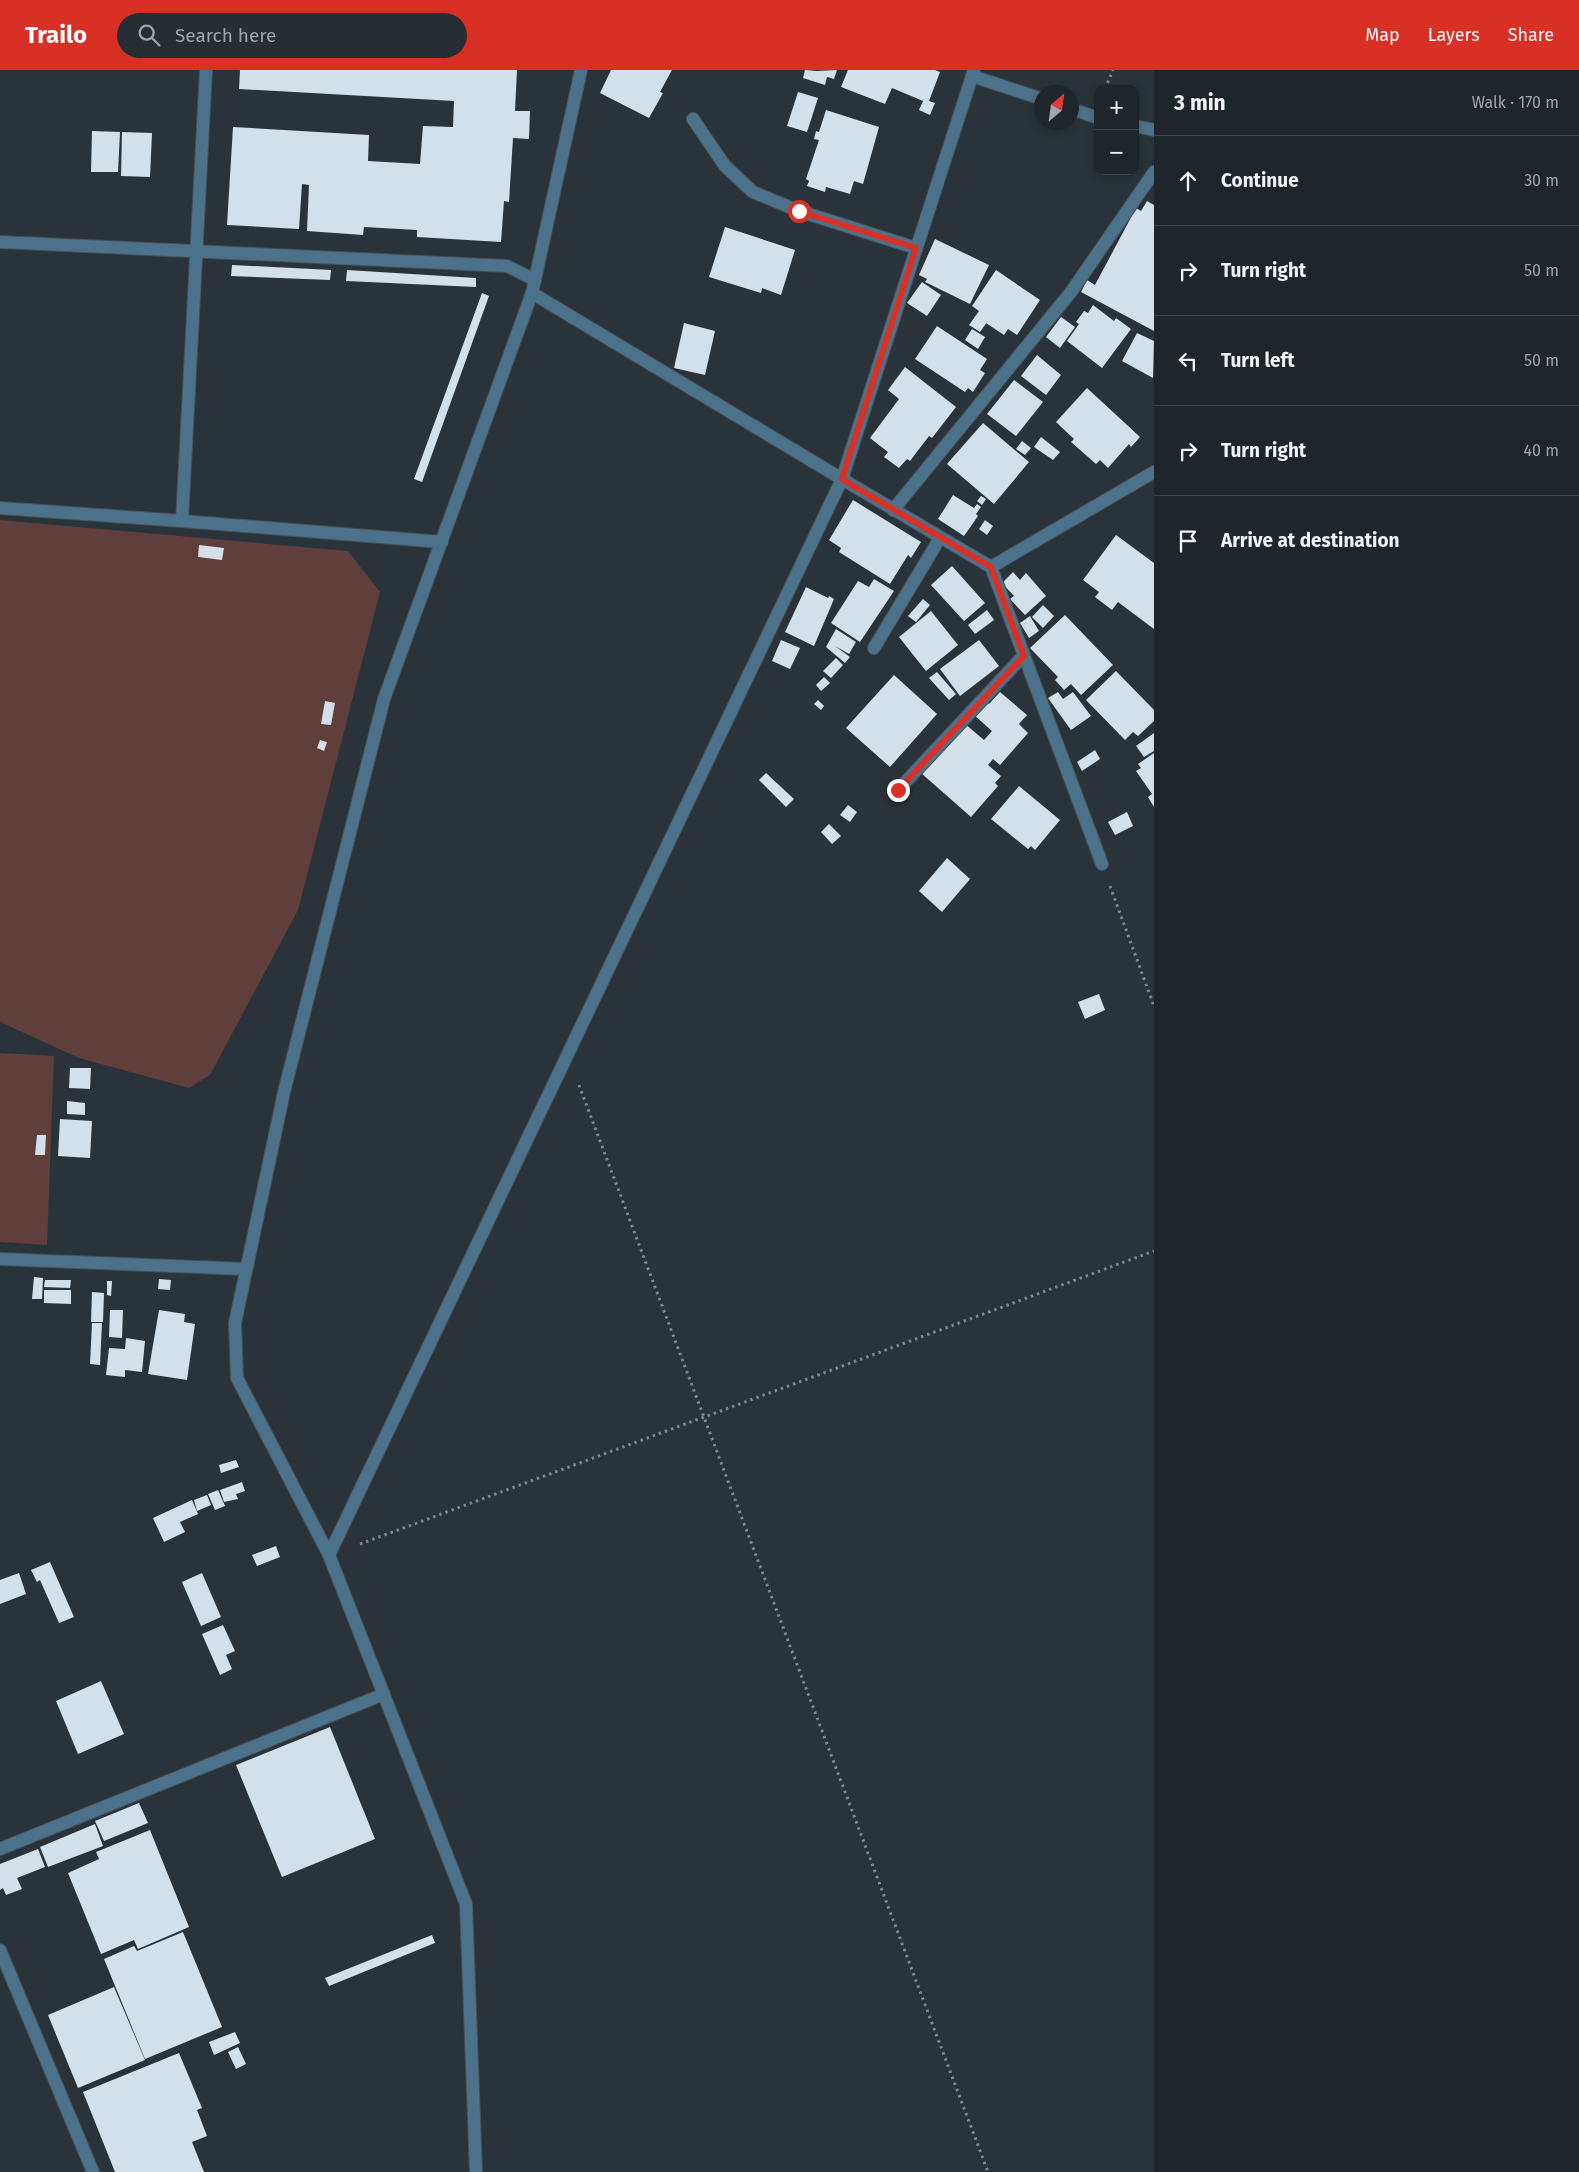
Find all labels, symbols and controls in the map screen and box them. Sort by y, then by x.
search box [117,13,467,58]
text: Trailo [25,21,87,49]
icon: search [135,21,163,49]
text: Search here [175,24,276,47]
text: Map [1365,24,1400,46]
text: Layers [1428,24,1480,46]
text: Share [1508,24,1554,46]
north arrow [1034,85,1079,130]
map controls [1094,85,1139,175]
button: + [1094,85,1139,130]
text: 3 min [1174,90,1226,116]
text: Walk · 170 m [1472,93,1559,112]
button: − [1094,130,1139,175]
icon: ahead [1174,167,1202,195]
text: Continue [1221,169,1299,192]
text: 30 m [1524,171,1559,190]
route start [788,200,811,223]
icon: right [1174,257,1202,285]
text: Turn right [1221,259,1306,282]
text: 50 m [1524,261,1559,280]
icon: left [1174,347,1202,375]
text: Turn left [1221,349,1295,372]
text: 50 m [1524,351,1559,370]
icon: right [1174,437,1202,465]
text: Turn right [1221,439,1306,462]
text: 40 m [1524,441,1559,460]
icon: arrive [1174,527,1202,555]
text: Arrive at destination [1221,529,1400,552]
route end [887,779,910,802]

